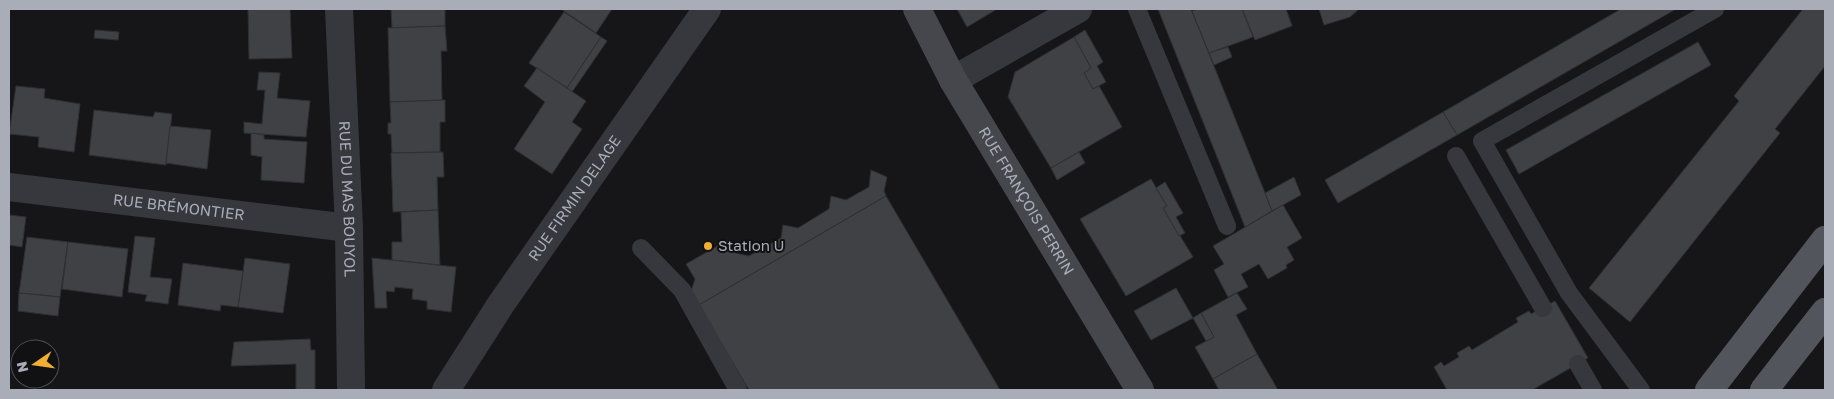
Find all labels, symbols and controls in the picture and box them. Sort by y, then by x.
street label: RUE DU MAS BOUYOL [336,120,360,277]
street label: RUE FRANÇOIS PERRIN [975,123,1078,278]
street label: RUE FIRMIN DELAGE [524,132,624,264]
street label: RUE BRÉMONTIER [112,190,246,223]
place label: Station U [718,236,785,254]
marker: Station U [702,240,714,252]
north arrow [10,339,60,389]
text: N [12,360,31,374]

